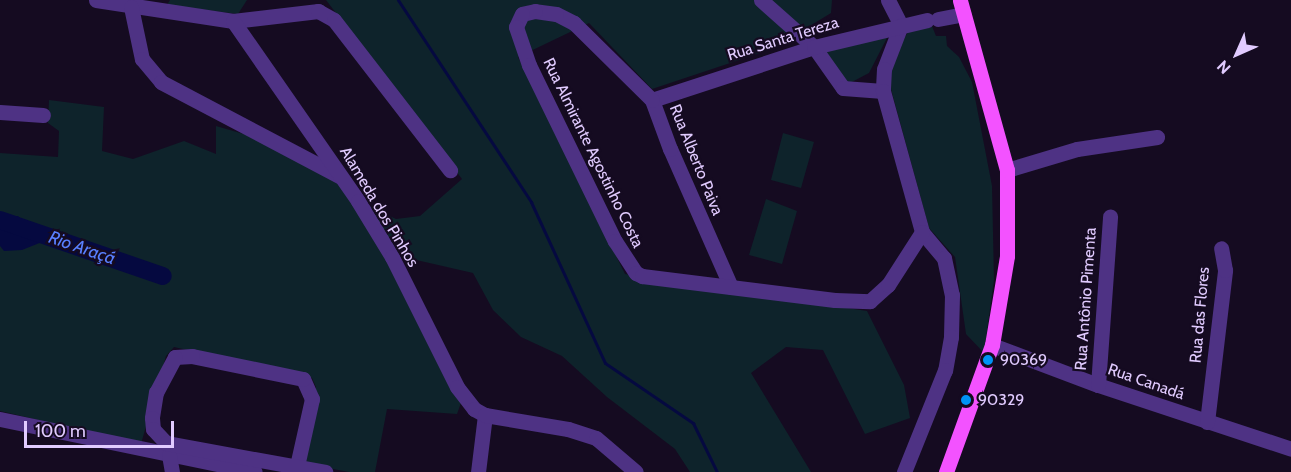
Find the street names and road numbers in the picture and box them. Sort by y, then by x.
street label: Rua Santa Tereza [725,13,841,65]
street label: Rua Almirante Agostinho Costa [539,55,647,251]
street label: Rua Alberto Paiva [665,102,727,218]
street label: Alameda dos Pinhos [335,143,423,271]
street label: Rua Antônio Pimenta [1071,227,1101,371]
street label: Rua das Flores [1186,266,1214,364]
street label: Rua Canadá [1105,360,1187,404]

